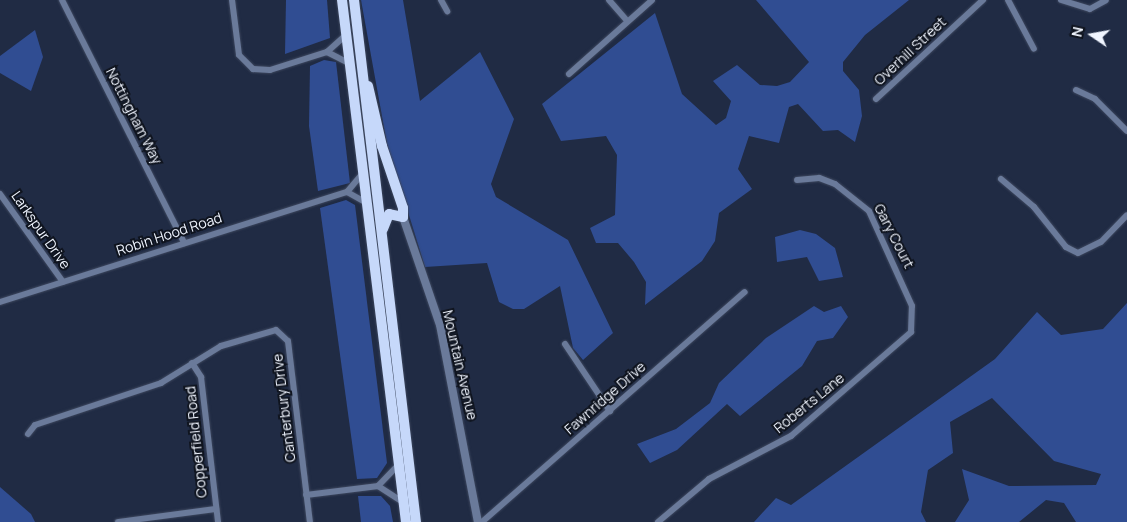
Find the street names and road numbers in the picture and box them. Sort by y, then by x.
street label: Overhill Street [871,13,949,89]
street label: Nottingham Way [102,65,166,167]
street label: Larkspur Drive [8,188,74,272]
street label: Gary Court [871,201,917,271]
street label: Robin Hood Road [114,209,224,259]
street label: Mountain Avenue [439,308,481,422]
street label: Canterbury Drive [269,353,299,463]
street label: Fawnridge Drive [561,358,649,438]
street label: Roberts Lane [770,369,848,437]
street label: Copperfield Road [182,385,210,499]

